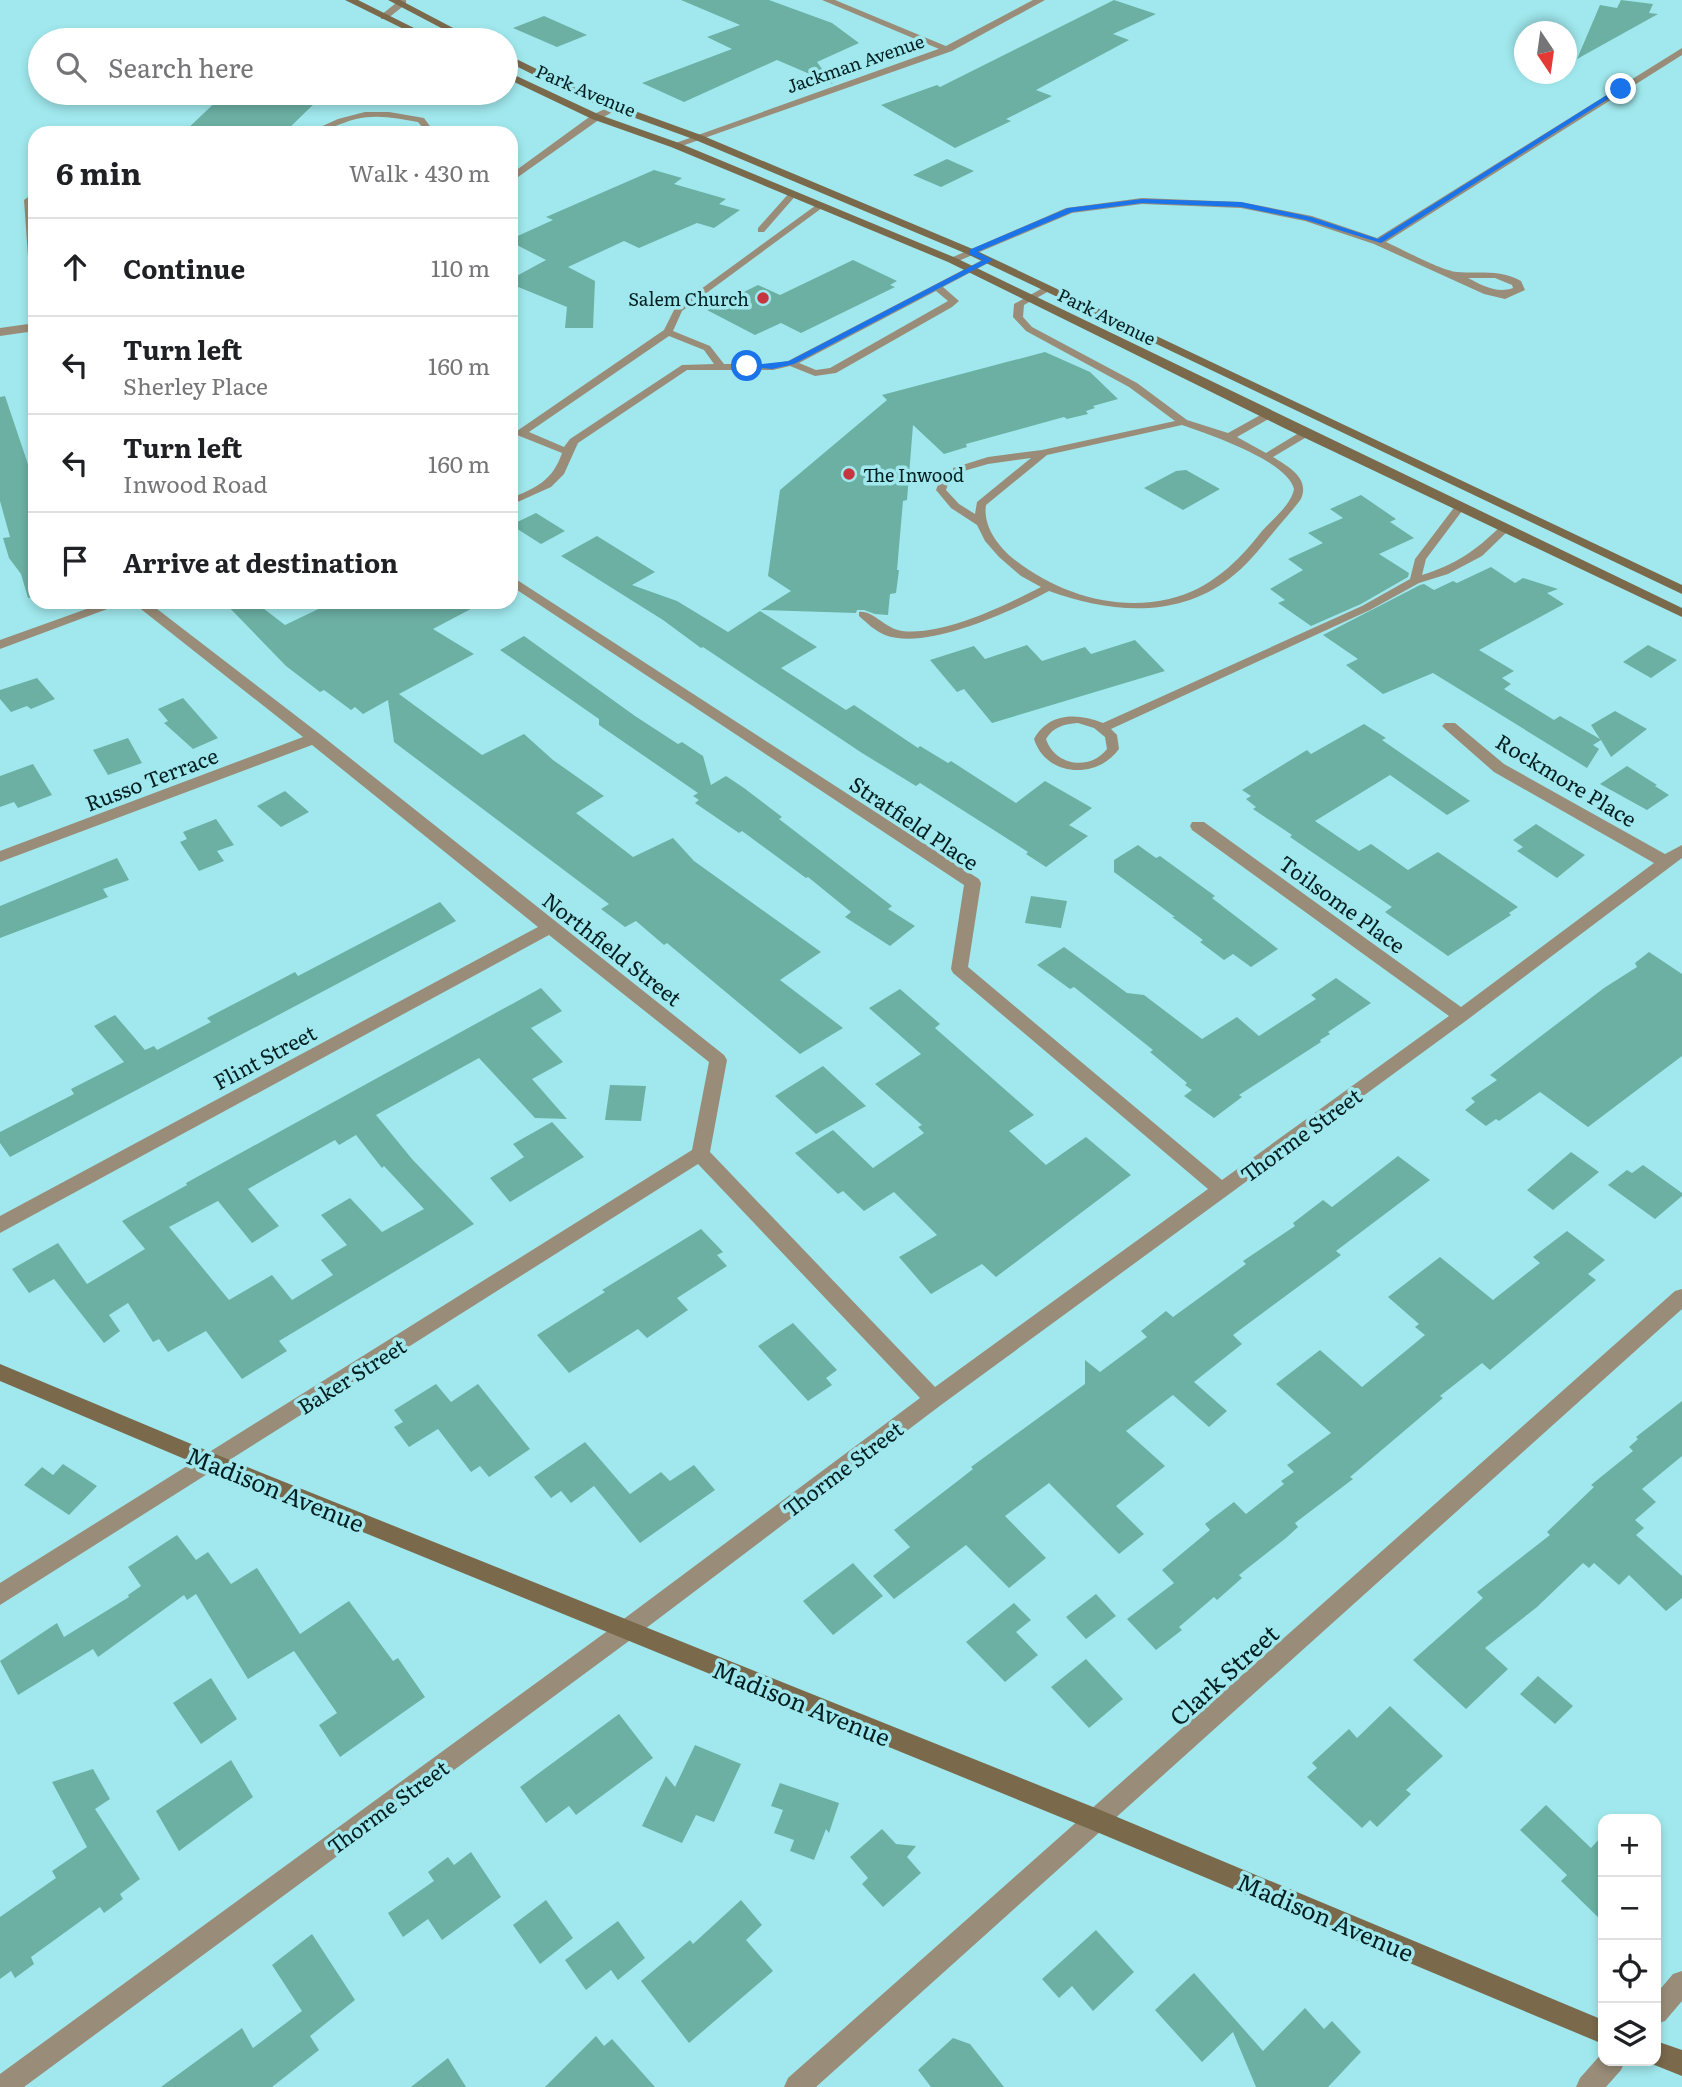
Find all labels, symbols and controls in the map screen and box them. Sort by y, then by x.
north arrow [1514,21,1577,84]
street label: Jackman Avenue [782,27,928,99]
search box [28,28,518,105]
text: Search here [108,47,254,86]
icon: search [52,48,90,86]
street label: Park Avenue [532,57,640,123]
route end [1605,73,1636,104]
text: 6 min [56,150,141,194]
text: Walk · 430 m [349,155,490,189]
icon: ahead [56,248,94,286]
text: Continue [123,248,245,287]
text: 110 m [431,250,490,284]
street label: Park Avenue [1053,281,1161,351]
place label: Salem Church [628,285,749,312]
marker: Salem Church [755,290,771,306]
text: Turn left [123,329,242,368]
icon: left [56,346,94,384]
text: 160 m [428,348,490,382]
route start [731,350,762,381]
text: Sherley Place [123,368,268,402]
text: Turn left [123,427,242,466]
icon: left [56,444,94,482]
text: 160 m [428,446,490,480]
place label: The Inwood [863,461,964,488]
text: Inwood Road [123,466,268,500]
marker: The Inwood [841,466,857,482]
icon: arrive [56,542,94,580]
text: Arrive at destination [123,542,398,581]
street label: Rockmore Place [1491,725,1643,833]
street label: Russo Terrace [80,738,222,818]
street label: Stratfield Place [844,767,986,877]
street label: Toilsome Place [1273,847,1413,960]
street label: Northfield Street [537,884,690,1013]
street label: Flint Street [207,1016,321,1096]
street label: Thorme Street [1233,1079,1367,1189]
street label: Baker Street [291,1329,412,1421]
street label: Thorme Street [775,1412,909,1523]
street label: Madison Avenue [182,1436,370,1540]
street label: Clark Street [1161,1615,1286,1733]
street label: Madison Avenue [708,1650,896,1754]
street label: Thorme Street [320,1751,454,1861]
map controls [1598,1814,1661,2066]
button: + [1598,1814,1661,1877]
street label: Madison Avenue [1232,1863,1420,1969]
button: − [1598,1877,1661,1940]
button: locate [1598,1940,1661,2003]
button: layers [1598,2003,1661,2066]

